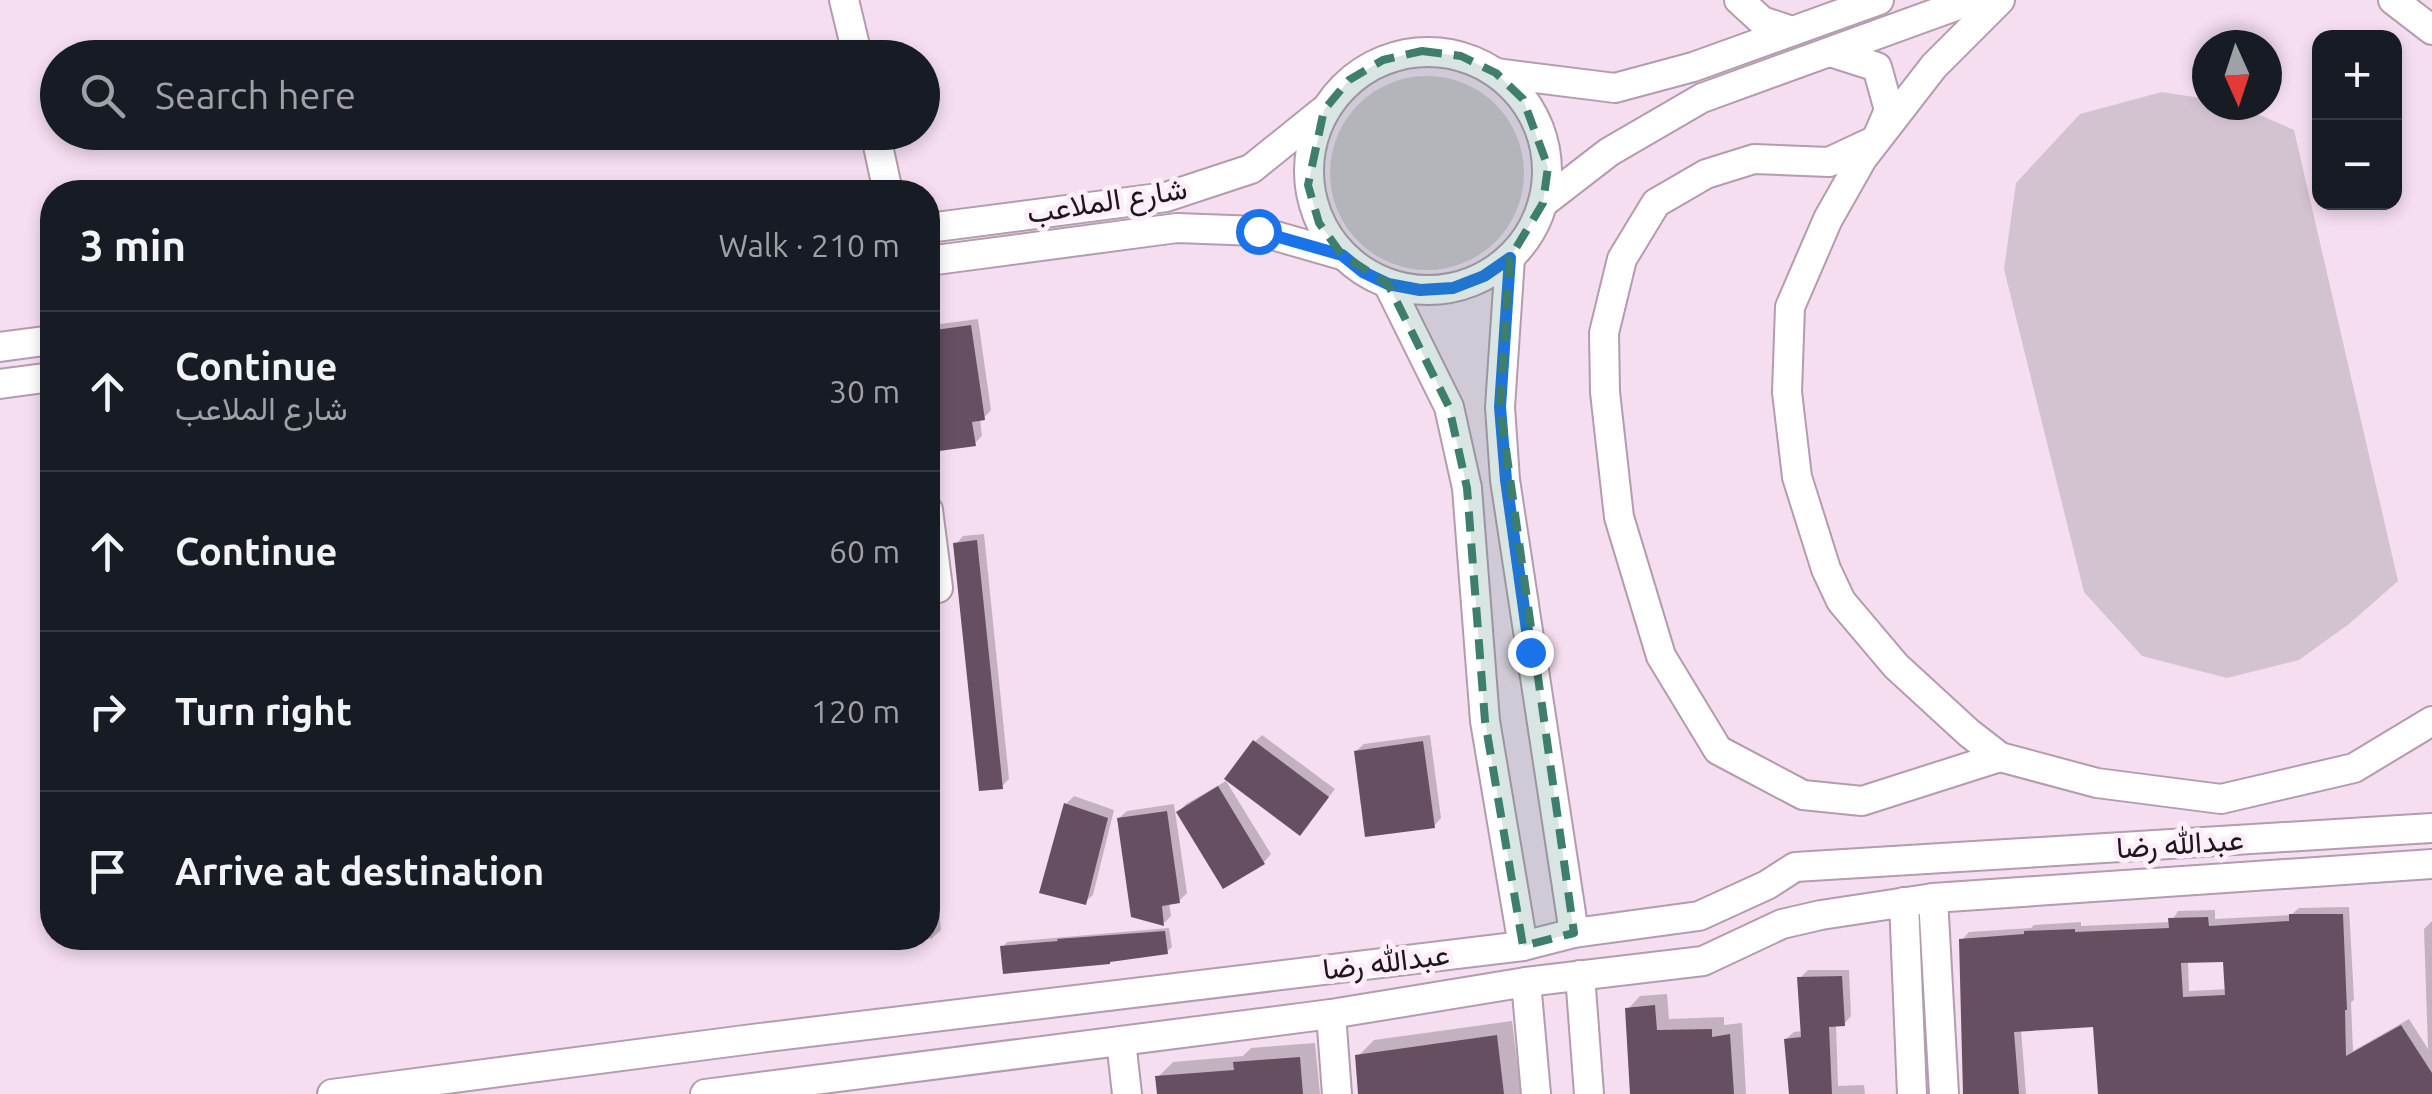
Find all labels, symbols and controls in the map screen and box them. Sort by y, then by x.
north arrow [2192,30,2282,120]
map controls [2312,30,2402,210]
button: + [2312,30,2402,120]
search box [40,40,940,150]
icon: search [75,68,130,123]
text: Search here [155,74,356,116]
button: − [2312,120,2402,210]
street label: شارع الملاعب [1024,171,1190,233]
route start [1236,209,1282,255]
text: 3 min [80,222,186,269]
text: Walk · 210 m [718,227,900,263]
text: Continue [175,345,337,387]
icon: ahead [80,364,135,419]
text: 30 m [829,373,900,409]
text: شارع الملاعب [175,390,347,426]
icon: ahead [80,524,135,579]
text: Continue [175,530,337,572]
text: 60 m [829,533,900,569]
route end [1508,630,1554,676]
icon: right [80,684,135,739]
text: Turn right [175,690,352,732]
text: 120 m [811,693,900,729]
street label: عبدالله رضا [2115,822,2245,866]
icon: arrive [80,844,135,899]
text: Arrive at destination [175,850,544,892]
street label: عبدالله رضا [1321,936,1451,988]

